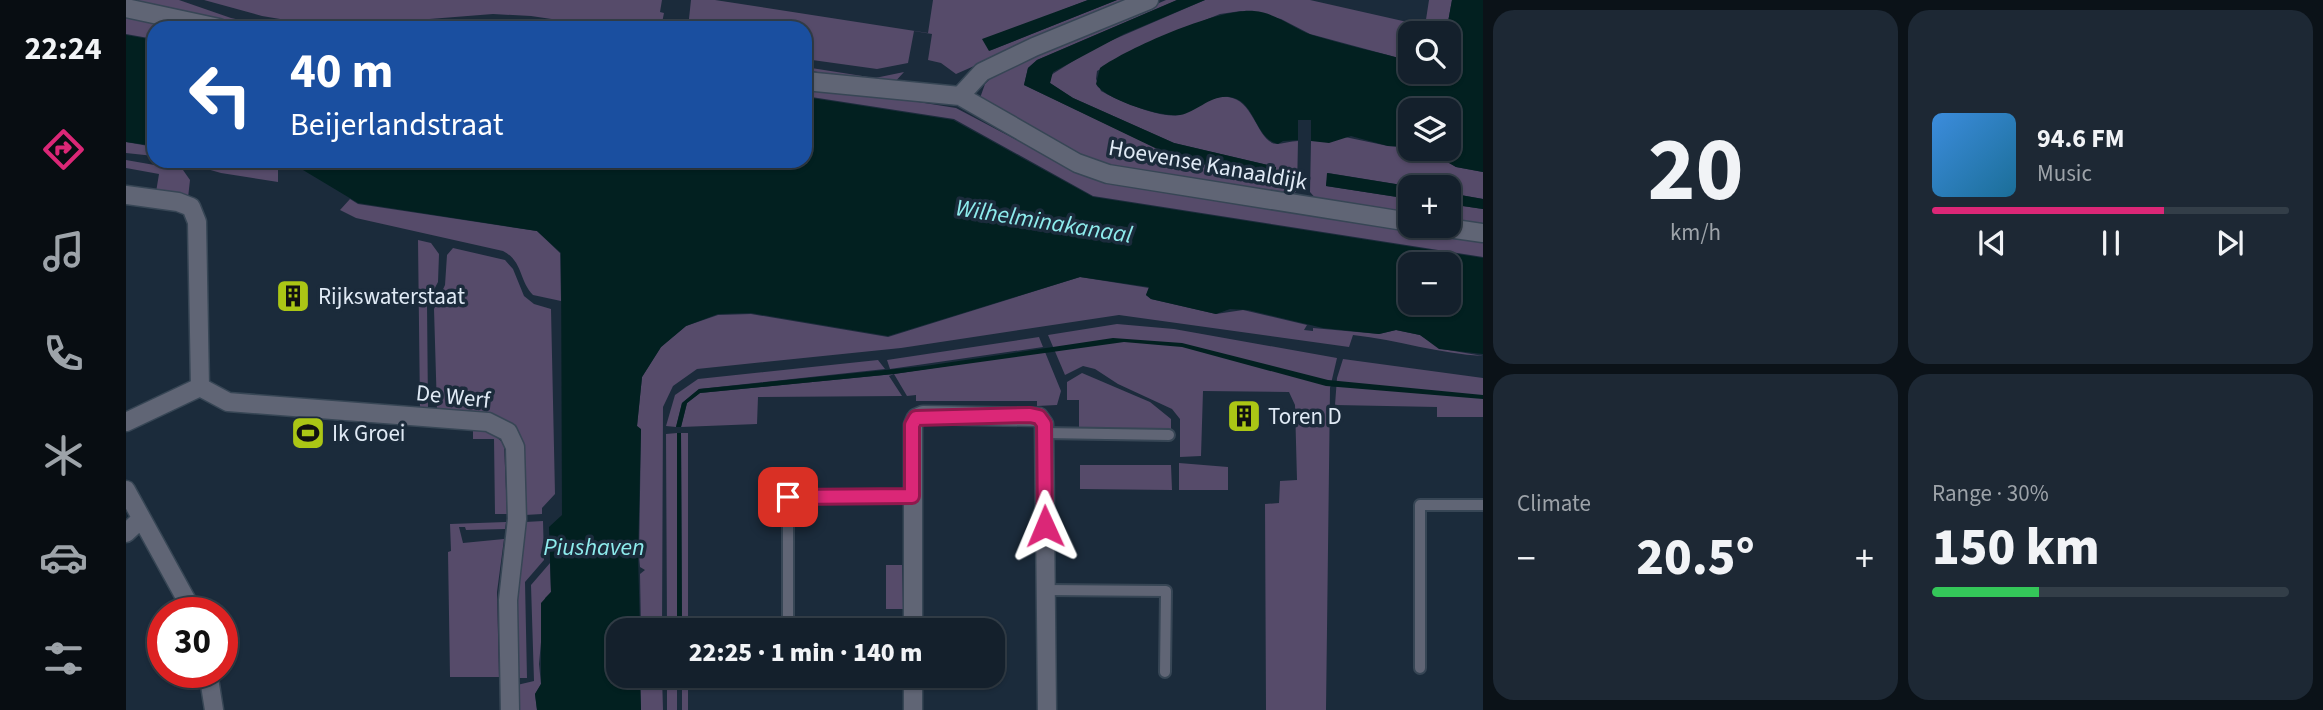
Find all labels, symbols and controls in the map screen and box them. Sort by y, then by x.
map controls [1398,21,1461,315]
button: search [1398,21,1461,84]
text: 22:24 [24,26,102,72]
text: 40 m [290,37,394,107]
icon: left [175,49,266,140]
button: layers [1398,98,1461,161]
text: Beijerlandstraat [290,102,504,148]
text: 20 [1647,106,1744,235]
text: 94.6 FM [2037,120,2125,157]
icon: directions [39,125,88,174]
street label: Hoevense Kanaaldijk [1106,131,1311,198]
text: Music [2037,157,2092,190]
button: + [1398,175,1461,238]
water label: Wilhelminakanaal [953,190,1135,253]
text: km/h [1670,216,1721,249]
icon: previous [1973,224,2011,262]
icon: pause [2092,224,2130,262]
icon: next [2211,224,2249,262]
icon: music [39,227,88,276]
button: − [1398,252,1461,315]
building icon: Rijkswaterstaat [274,277,312,315]
place label: Rijkswaterstaat [318,280,465,313]
icon: phone [39,329,88,378]
street label: De Werf [414,376,493,417]
building icon: Toren D [1225,397,1263,435]
place label: Toren D [1268,400,1342,433]
sports icon: Ik Groei [289,414,327,452]
place label: Ik Groei [332,417,406,450]
icon: climate [39,431,88,480]
pin [758,467,818,527]
text: Range · 30% [1932,477,2049,510]
icon: arrive [769,478,807,516]
text: Climate [1517,487,1591,520]
position arrow [1008,489,1082,563]
text: 150 km [1932,511,2100,585]
text: 20.5° [1636,521,1755,595]
water label: Piushaven [543,530,645,565]
text: − [1517,532,1536,586]
text: + [1855,532,1874,586]
icon: car [39,533,88,582]
speed limit sign: 30 [147,597,238,688]
icon: filters [39,634,88,683]
text: 22:25 · 1 min · 140 m [689,634,922,671]

